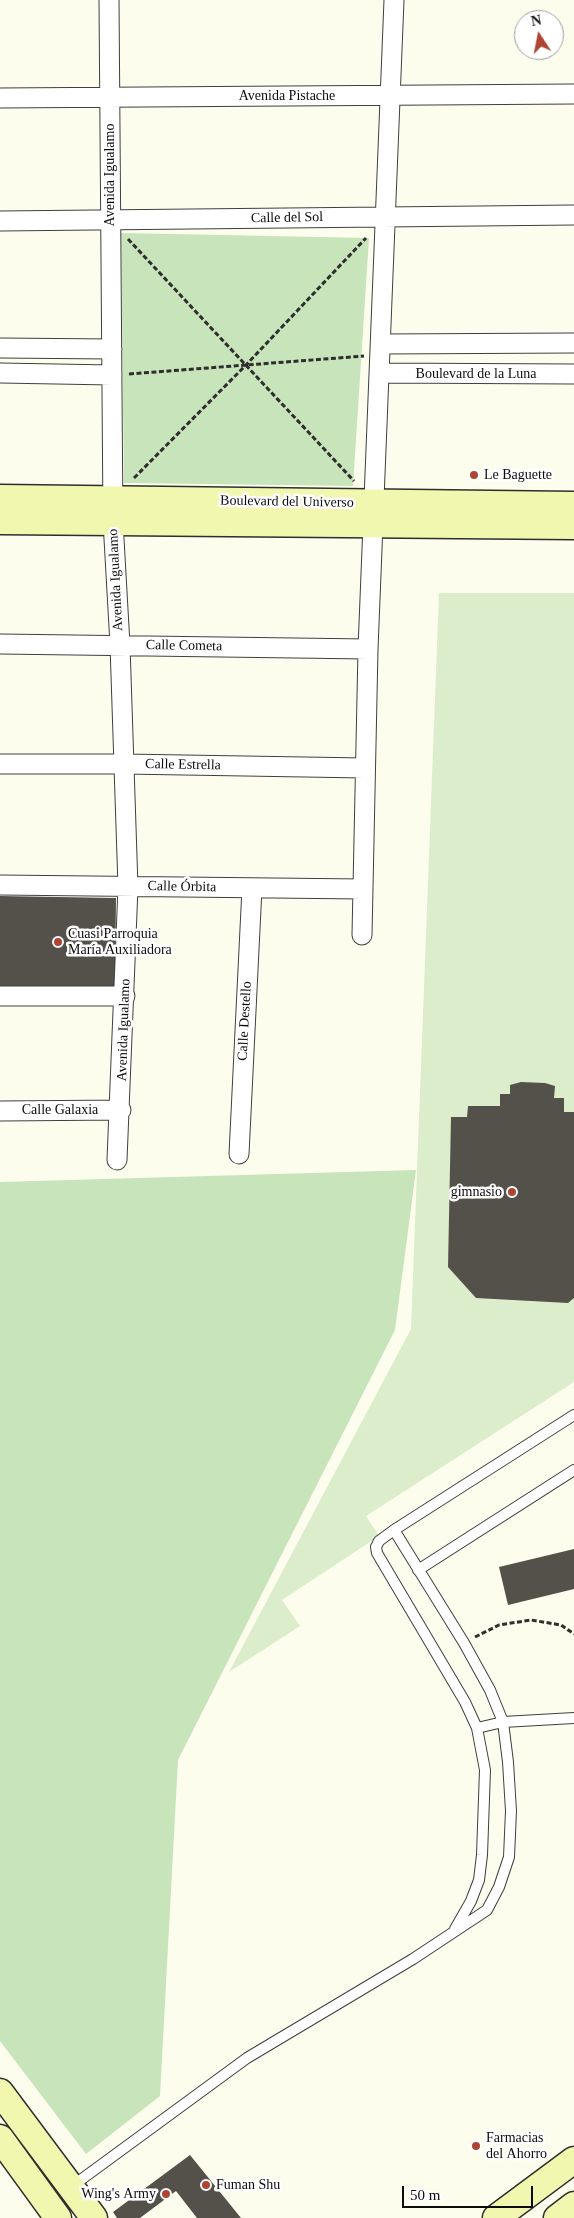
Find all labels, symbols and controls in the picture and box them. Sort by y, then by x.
north arrow [514,10,564,60]
text: N [530,12,543,29]
street label: Avenida Pistache [239,88,335,104]
street label: Avenida Igualamo [102,124,118,226]
street label: Calle del Sol [251,209,323,227]
street label: Boulevard de la Luna [416,366,536,382]
place label: Le Baguette [484,467,552,483]
marker: Le Baguette [468,469,480,481]
street label: Boulevard del Universo [220,492,354,512]
street label: Avenida Igualamo [105,528,127,632]
street label: Calle Cometa [146,637,222,655]
street label: Calle Estrella [145,756,221,774]
street label: Calle Órbita [147,878,217,896]
place label: Cuasi Parroquia María Auxiliadora [68,926,172,959]
marker: Cuasi Parroquia María Auxiliadora [52,936,64,948]
street label: Avenida Igualamo [114,978,134,1082]
street label: Calle Destello [235,981,255,1061]
street label: Calle Galaxia [22,1102,98,1118]
place label: gimnasio [451,1184,502,1200]
marker: gimnasio [506,1186,518,1198]
place label: Farmacias del Ahorro [486,2130,547,2162]
marker: Farmacias del Ahorro [470,2140,482,2152]
scale bar [404,2176,535,2208]
place label: Fuman Shu [216,2177,280,2193]
marker: Fuman Shu [200,2179,212,2191]
place label: Wing's Army [81,2186,156,2202]
text: 50 m [410,2187,440,2203]
marker: Wing's Army [160,2188,172,2200]

